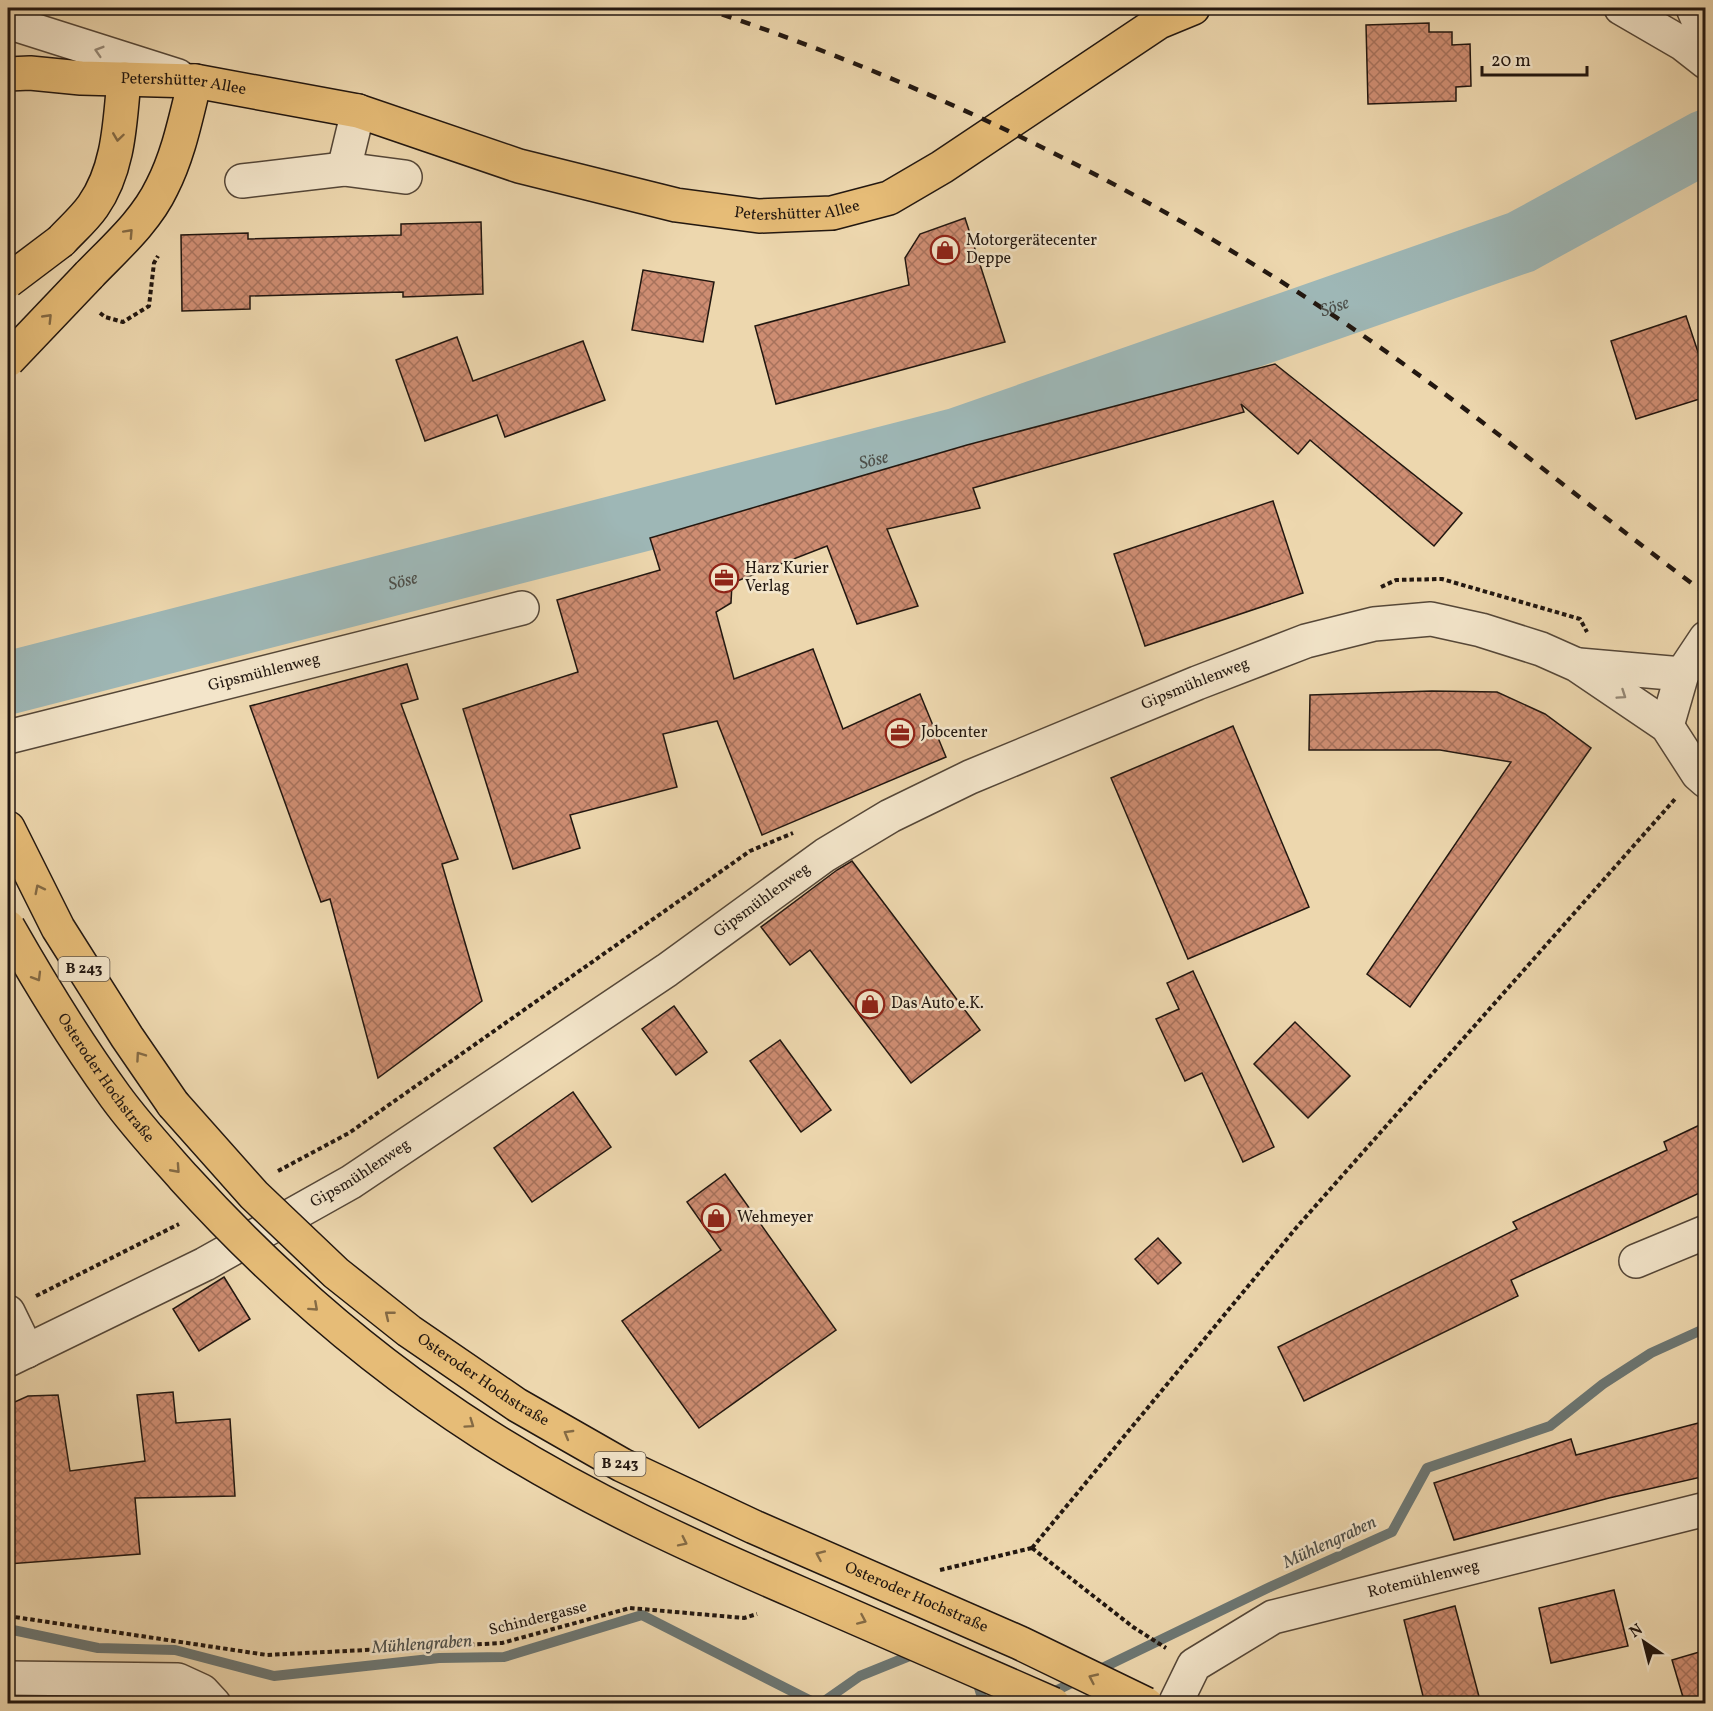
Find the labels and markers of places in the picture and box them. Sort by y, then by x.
place label: Motorgerätecenter Deppe [966,230,1097,270]
shop icon: Motorgerätecenter Deppe [929,234,961,266]
place label: Harz Kurier Verlag [745,558,829,598]
office icon: Harz Kurier Verlag [708,562,740,594]
office icon: Jobcenter [884,717,916,749]
place label: Jobcenter [921,722,988,744]
shop icon: Das Auto e.K. [854,988,886,1020]
place label: Das Auto e.K. [891,993,984,1015]
shop icon: Wehmeyer [700,1202,732,1234]
place label: Wehmeyer [737,1207,814,1229]

